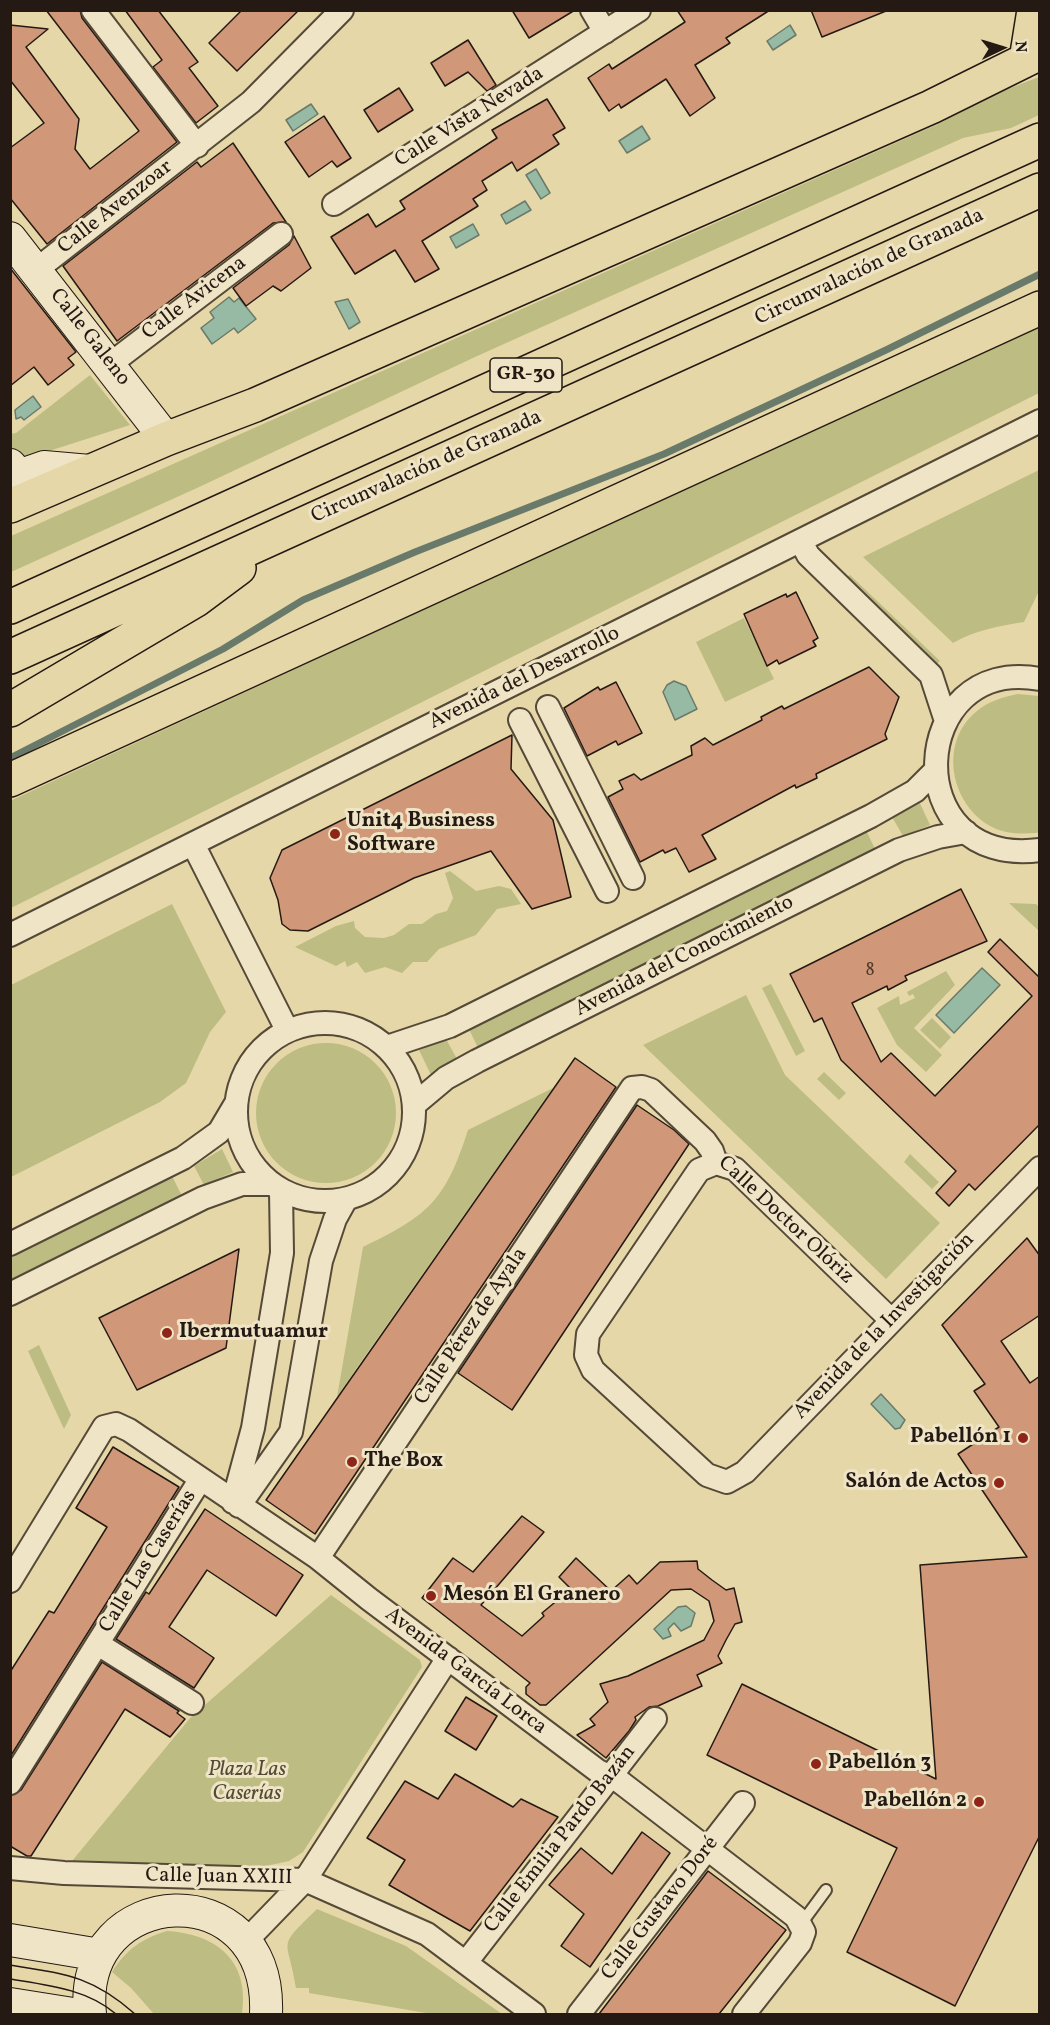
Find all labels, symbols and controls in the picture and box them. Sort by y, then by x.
north arrow [972,18,1032,78]
text: N [1009,40,1031,53]
street label: Calle Vista Nevada [391,62,549,174]
street label: Calle Avenzoar [54,155,178,261]
street label: Circunvalación de Granada [752,204,988,332]
street label: Calle Avicena [138,252,252,346]
street label: Calle Galeno [43,284,135,392]
road number: GR-30 [490,358,562,392]
street label: Circunvalación de Granada [308,406,546,530]
street label: Avenida del Desarrollo [426,622,624,736]
place label: Unit4 Business Software [347,809,495,859]
marker: Unit4 Business Software [328,827,342,841]
street label: Avenida del Conocimiento [571,891,799,1023]
house number: 8 [865,961,875,983]
street label: Calle Doctor Olóriz [712,1152,858,1290]
street label: Avenida de la Investigación [789,1228,981,1426]
street label: Calle Pérez de Ayala [410,1244,534,1410]
place label: Ibermutuamur [179,1320,328,1346]
marker: Ibermutuamur [160,1326,174,1340]
place label: Pabellón 1 [910,1425,1011,1451]
marker: Pabellón 1 [1016,1431,1030,1445]
place label: The Box [364,1449,443,1475]
marker: The Box [345,1455,359,1469]
place label: Salón de Actos [845,1470,987,1496]
marker: Salón de Actos [992,1476,1006,1490]
street label: Calle Las Caserías [95,1486,203,1638]
place label: Mesón El Granero [443,1583,620,1609]
marker: Mesón El Granero [424,1589,438,1603]
street label: Avenida García Lorca [379,1603,551,1741]
street label: Calle Emilia Pardo Bazán [480,1741,642,1939]
place label: Pabellón 3 [828,1751,931,1777]
marker: Pabellón 3 [809,1757,823,1771]
park label: Plaza Las Caserías [208,1758,286,1808]
place label: Pabellón 2 [864,1789,967,1815]
marker: Pabellón 2 [972,1795,986,1809]
street label: Calle Gustavo Doré [597,1832,725,1986]
street label: Calle Juan XXIII [145,1864,293,1892]

